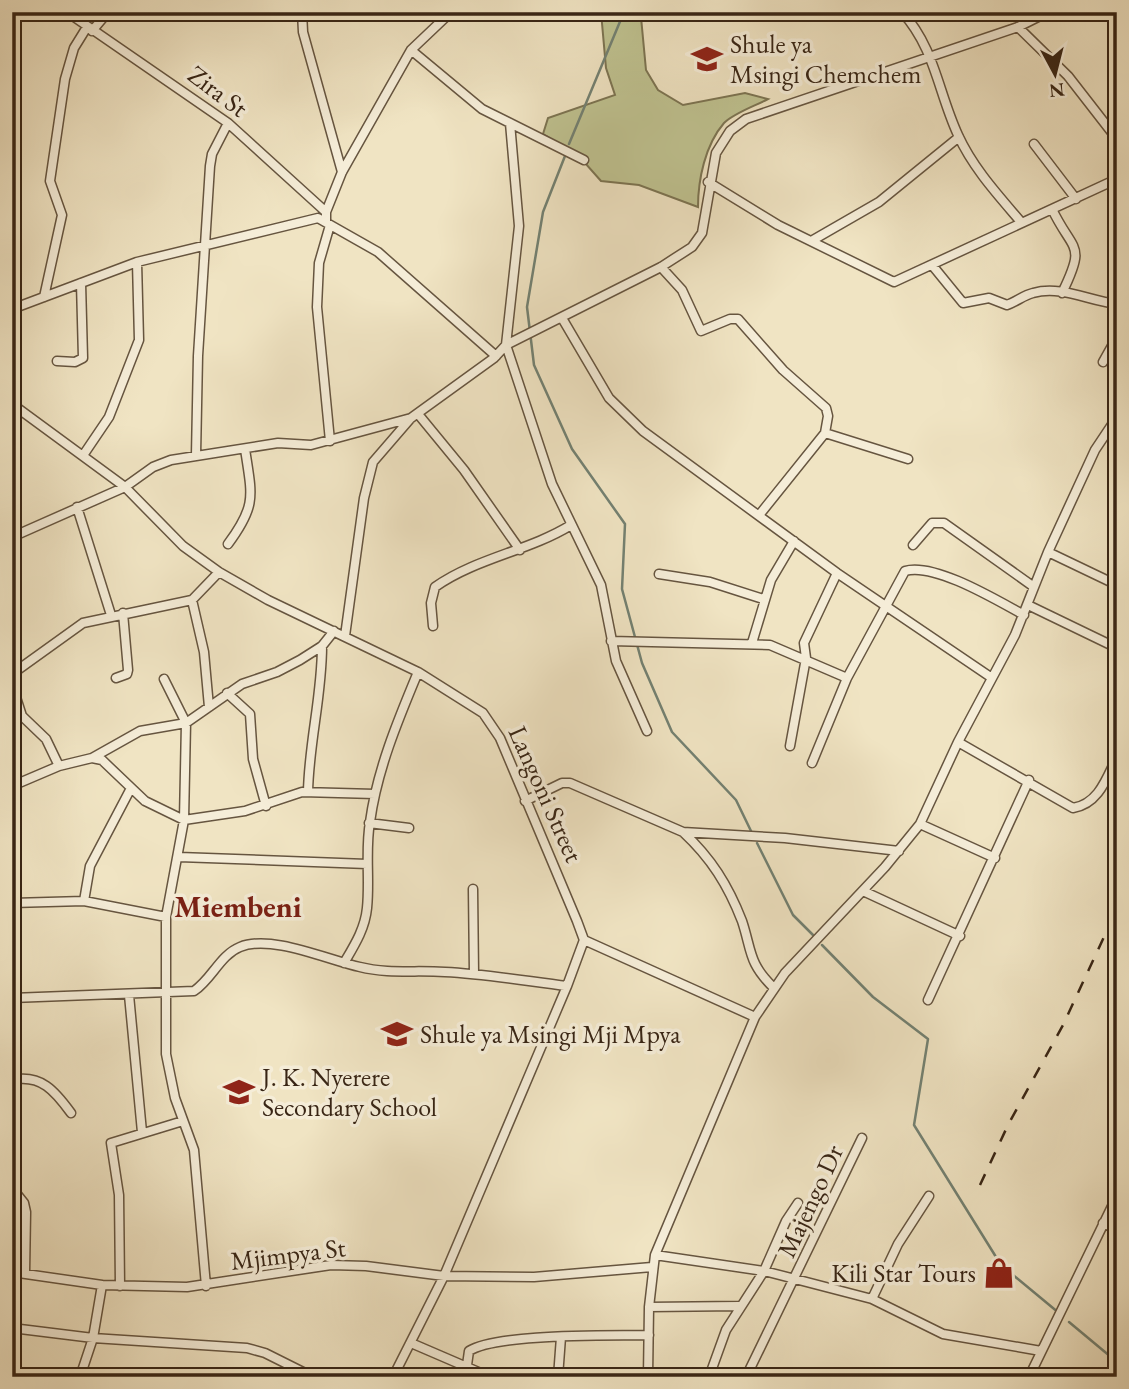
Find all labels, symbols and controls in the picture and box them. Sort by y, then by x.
place label: Shule ya Msingi Chemchem [730,27,921,91]
north arrow [1020,38,1090,108]
school or university icon: Shule ya Msingi Chemchem [690,42,724,76]
street label: Zira St [181,57,255,125]
text: N [1047,77,1066,104]
street label: Langoni Street [501,720,591,868]
district label: Miembeni [174,887,302,926]
school or university icon: Shule ya Msingi Mji Mpya [380,1017,414,1051]
place label: Shule ya Msingi Mji Mpya [420,1017,681,1051]
place label: J. K. Nyerere Secondary School [260,1060,437,1124]
school or university icon: J. K. Nyerere Secondary School [222,1075,256,1109]
street label: Majengo Dr [769,1139,851,1263]
street label: Mjimpya St [229,1230,347,1278]
place label: Kili Star Tours [831,1256,976,1290]
shop icon: Kili Star Tours [982,1256,1016,1290]

